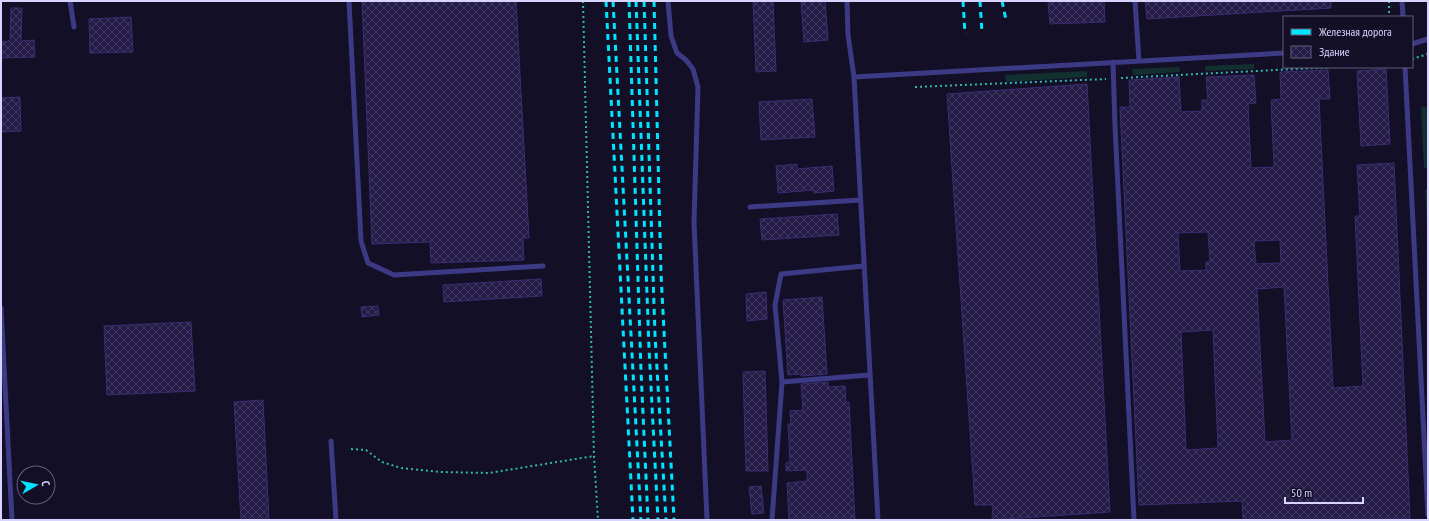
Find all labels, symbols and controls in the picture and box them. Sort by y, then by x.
legend [1283,16,1413,68]
text: Железная дорога [1318,24,1392,39]
text: Здание [1319,44,1350,59]
north arrow [16,465,56,505]
scale bar [1285,479,1363,505]
text: С [39,480,53,487]
text: 50 m [1291,485,1312,500]

